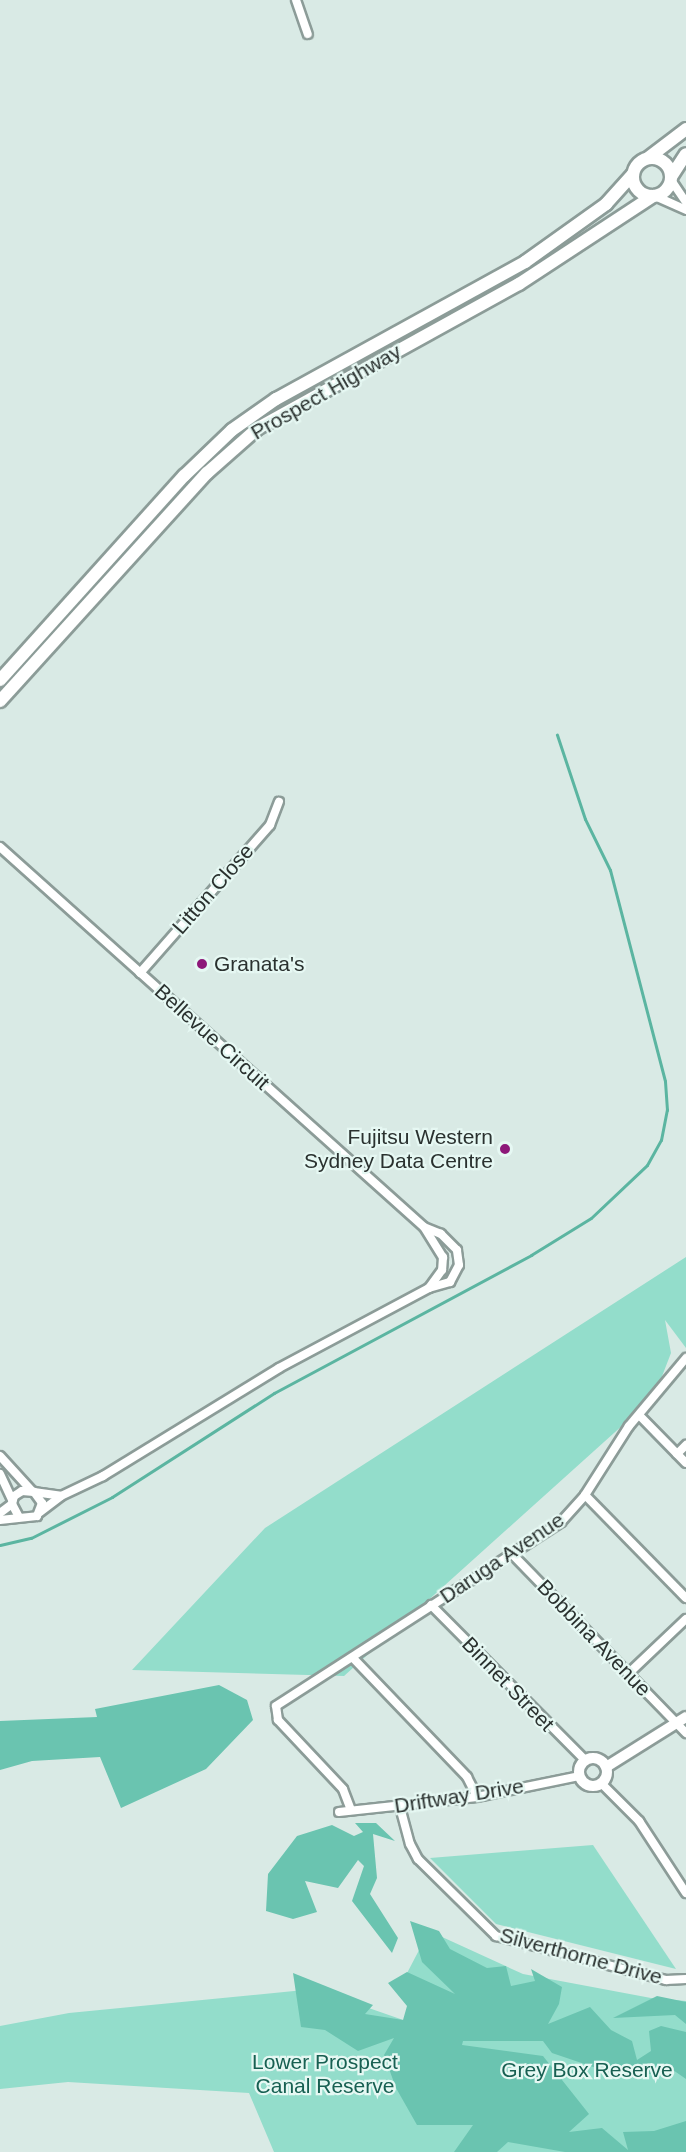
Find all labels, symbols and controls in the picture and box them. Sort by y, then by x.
street label: Prospect Highway [246,339,406,445]
street label: Litton Close [167,839,259,939]
place label: Granata's [214,951,304,977]
marker: Granata's [195,957,209,971]
street label: Bellevue Circuit [149,979,275,1095]
place label: Fujitsu Western Sydney Data Centre [304,1124,493,1174]
marker: Fujitsu Western Sydney Data Centre [498,1142,512,1156]
street label: Daruga Avenue [435,1507,569,1609]
street label: Bobbina Avenue [532,1574,656,1702]
street label: Binnet Street [457,1632,559,1736]
street label: Driftway Drive [392,1773,526,1819]
street label: Silverthorne Drive [497,1922,665,1990]
park label: Lower Prospect Canal Reserve [252,2049,398,2099]
park label: Grey Box Reserve [501,2057,673,2083]

